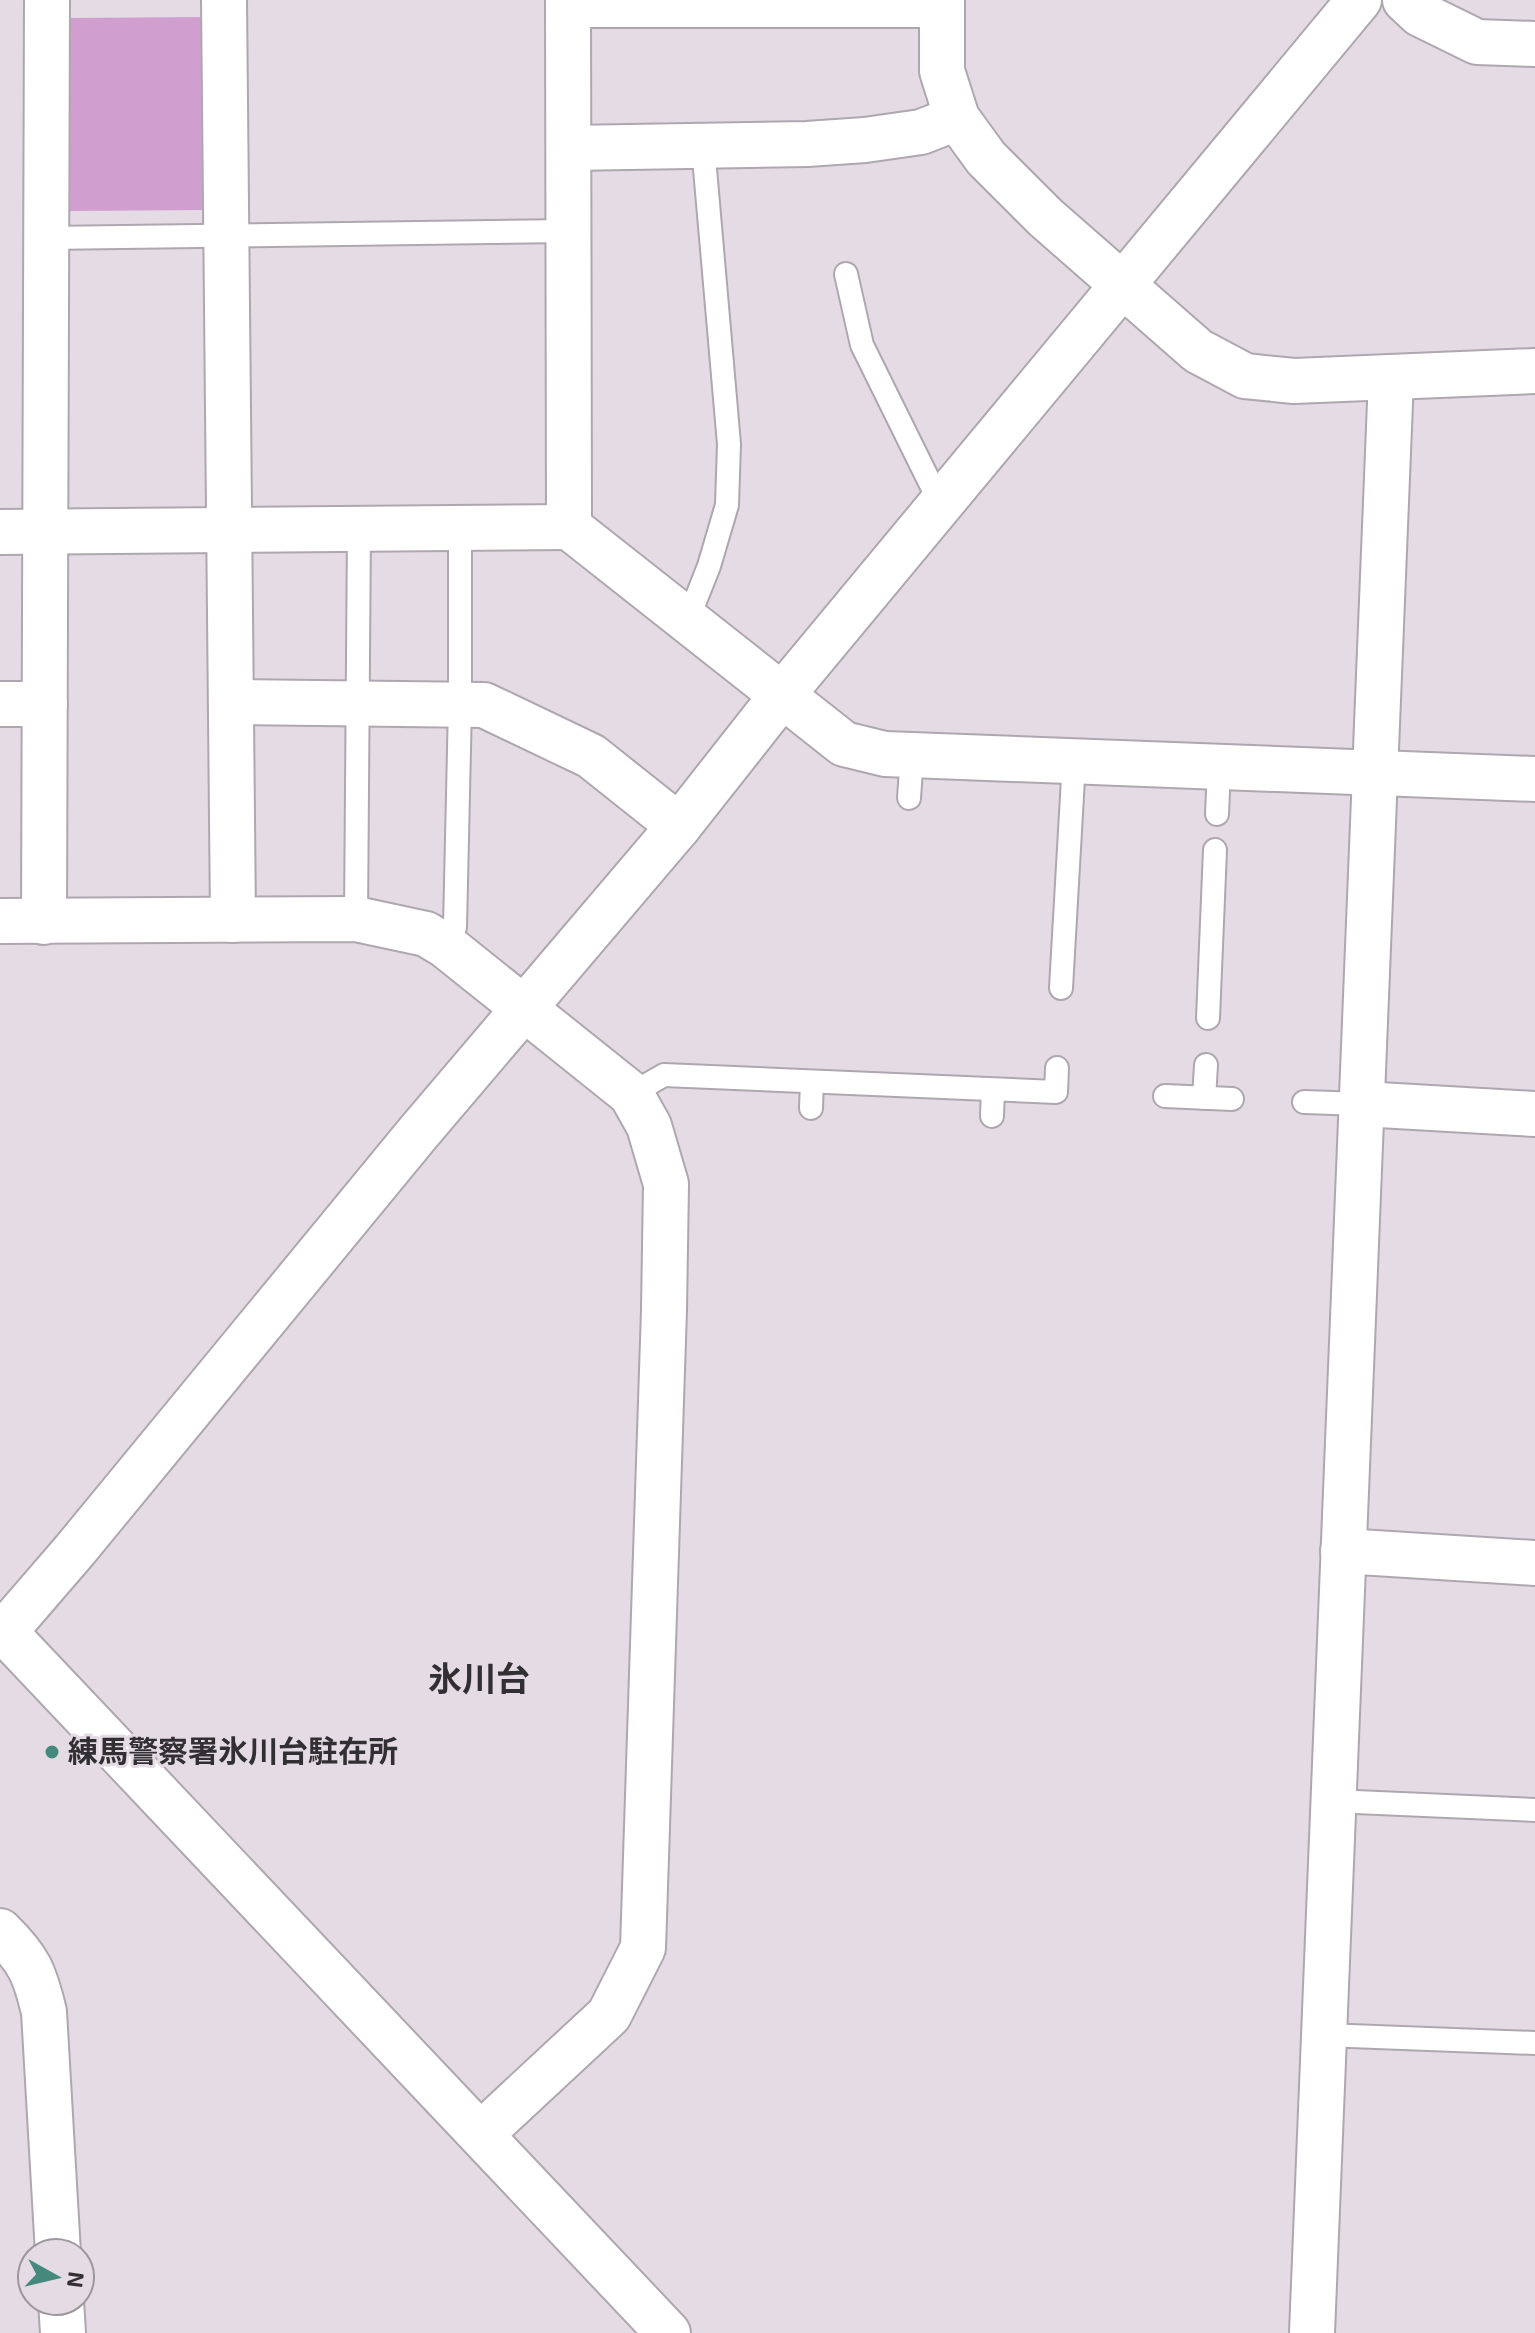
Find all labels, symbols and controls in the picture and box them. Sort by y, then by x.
district label: 氷川台 [428,1657,530,1698]
place label: 練馬警察署氷川台駐在所 [68,1732,398,1768]
marker: 練馬警察署氷川台駐在所 [43,1743,61,1761]
north arrow [16,2237,96,2317]
text: N [63,2270,91,2290]

